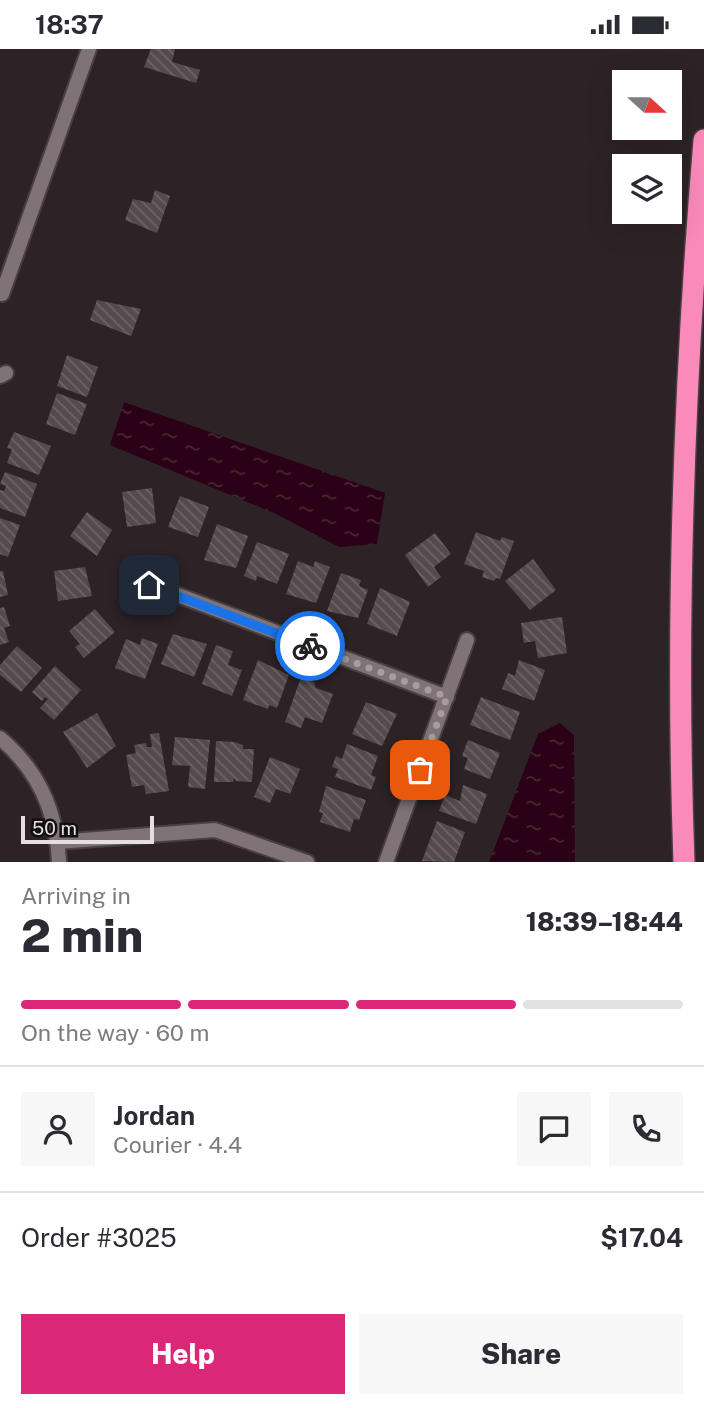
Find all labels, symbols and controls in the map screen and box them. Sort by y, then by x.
text: 18:37 [35,9,104,40]
north arrow [612,70,682,140]
map controls [612,70,682,224]
button: layers [612,154,682,224]
pin [119,555,179,615]
icon: home [130,566,168,604]
courier [275,611,345,681]
icon: bike [291,627,329,665]
pin [390,740,450,800]
icon: bag [401,751,439,789]
scale bar [21,813,154,845]
text: 50 m [32,817,77,839]
text: Arriving in [21,882,131,909]
text: 18:39–18:44 [526,906,683,937]
text: 2 min [21,908,143,962]
text: On the way · 60 m [21,1019,209,1046]
button: person [21,1092,95,1166]
button: chat [517,1092,591,1166]
button: phone [609,1092,683,1166]
text: Jordan [113,1100,195,1131]
text: Courier · 4.4 [113,1131,242,1158]
text: Order #3025 [21,1222,177,1253]
text: $17.04 [600,1222,683,1253]
button: Help [21,1314,345,1394]
button: Share [359,1314,683,1394]

